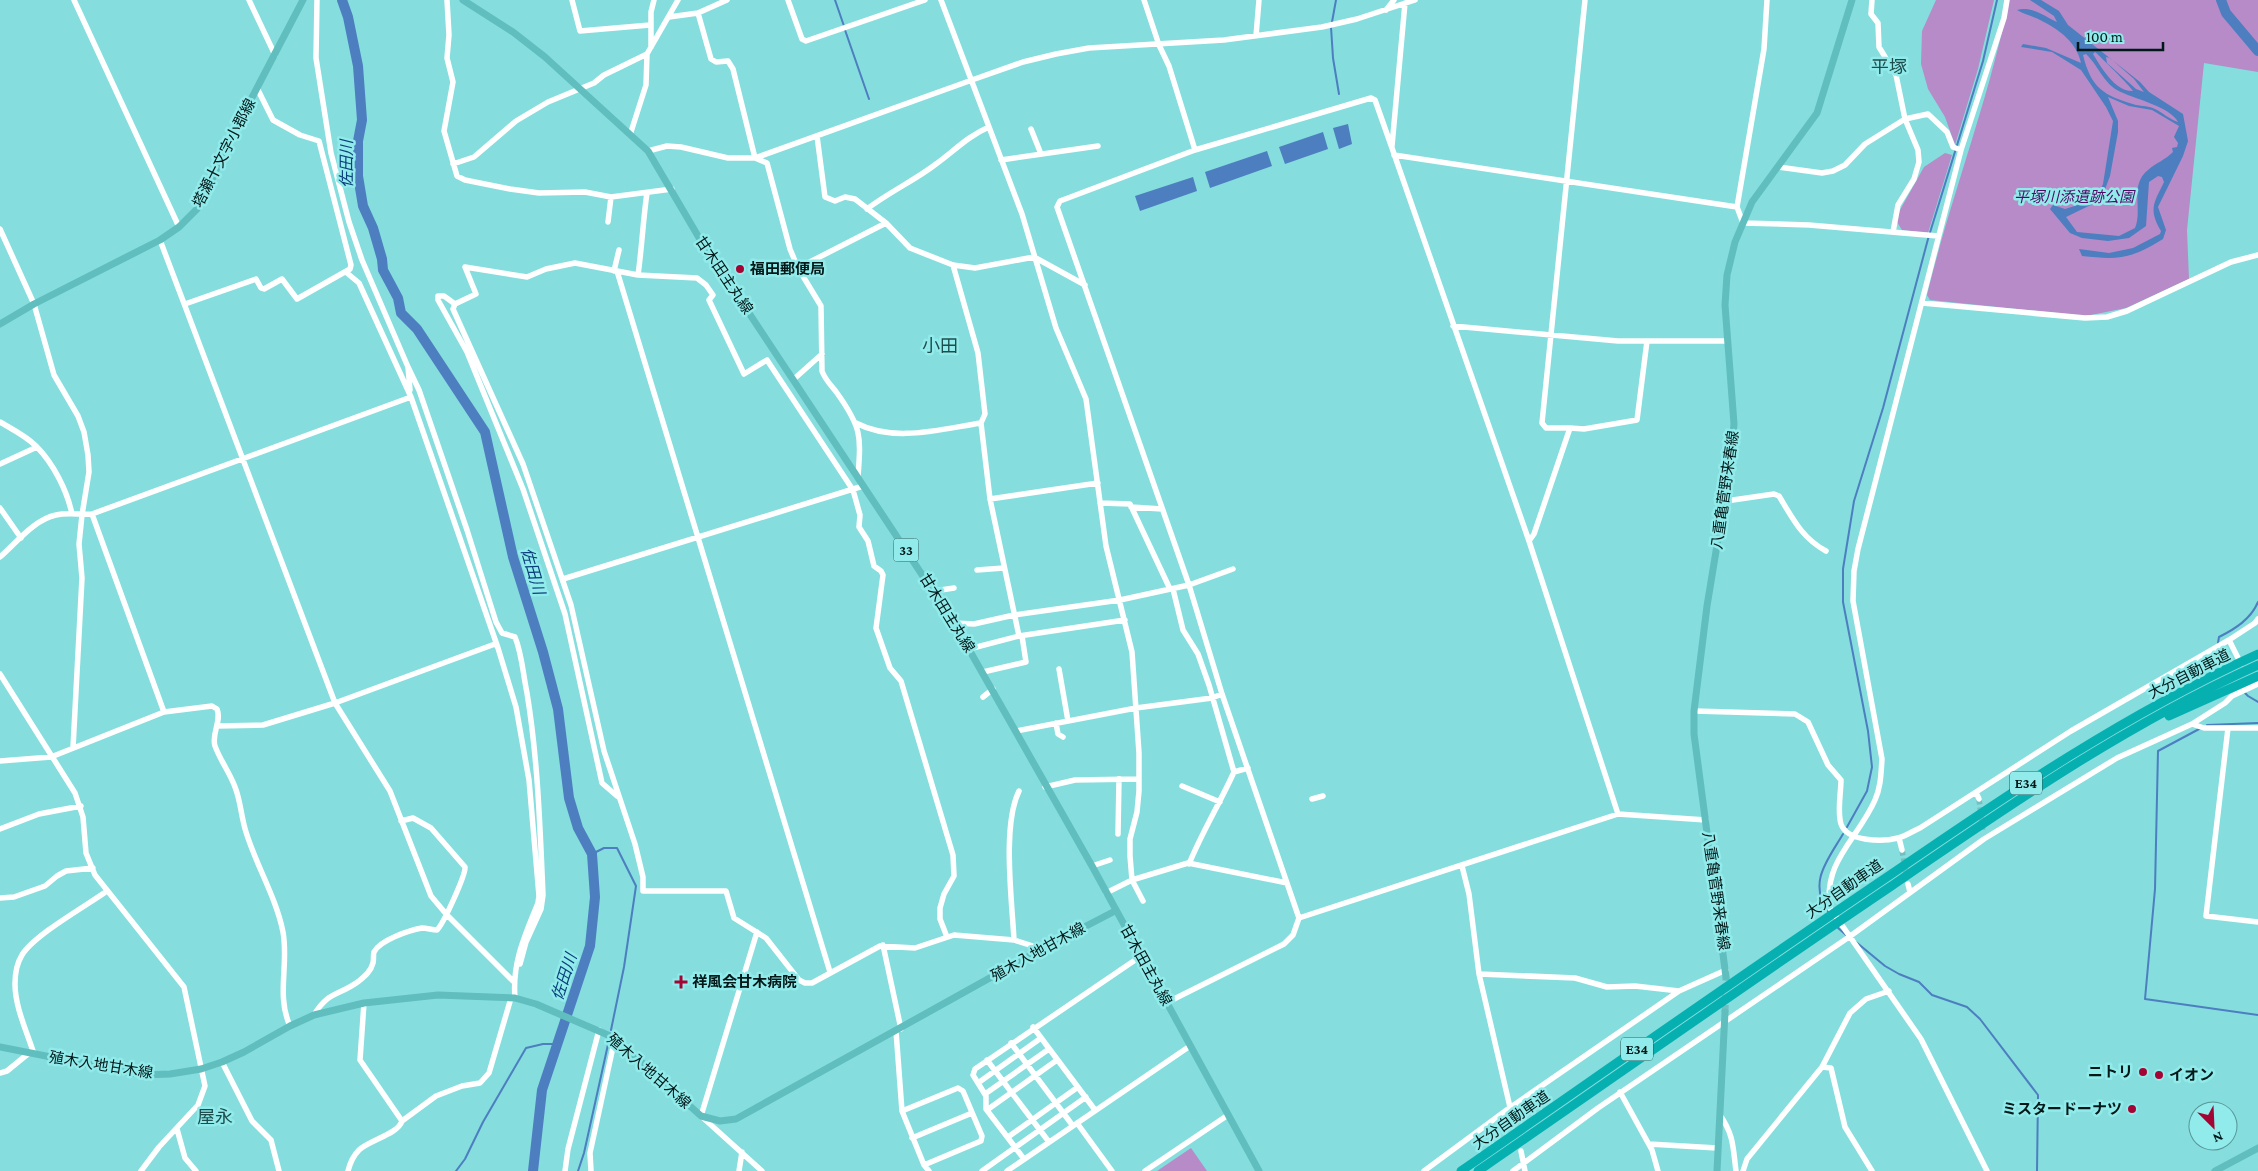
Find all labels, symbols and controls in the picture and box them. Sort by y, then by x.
scale bar [2078,20,2163,52]
text: 100 m [2086,29,2123,45]
district label: 平塚 [1871,57,1907,77]
street label: 塔瀬十文字小郡線 [190,96,258,210]
water label: 佐田川 [338,138,355,188]
park label: 平塚川添遺跡公園 [2014,189,2136,205]
street label: 甘木田主丸線 [692,233,756,317]
place label: 福田郵便局 [749,261,825,277]
marker: 福田郵便局 [734,263,746,275]
district label: 小田 [922,336,958,356]
street label: 八重亀菅野来春線 [1709,429,1741,551]
road number: 33 [894,538,918,562]
water label: 佐田川 [518,546,548,598]
street label: 甘木田主丸線 [916,571,978,655]
street label: 大分自動車道 [2145,646,2233,702]
road number: E34 [2010,771,2042,794]
street label: 八重亀菅野来春線 [1700,830,1732,952]
street label: 大分自動車道 [1803,857,1885,921]
street label: 殖木入地甘木線 [988,919,1088,984]
street label: 甘木田主丸線 [1117,922,1175,1008]
water label: 佐田川 [548,950,580,1002]
place label: 祥風会甘木病院 [692,974,797,990]
marker: 祥風会甘木病院 [674,975,688,989]
street label: 殖木入地甘木線 [604,1030,695,1111]
road number: E34 [1621,1038,1653,1060]
street label: 殖木入地甘木線 [48,1048,154,1081]
place label: ニトリ [2088,1064,2133,1080]
marker: ニトリ [2137,1066,2149,1078]
place label: イオン [2169,1067,2214,1083]
marker: イオン [2153,1069,2165,1081]
street label: 大分自動車道 [1470,1088,1552,1152]
place label: ミスタードーナツ [2002,1101,2122,1117]
north arrow [2188,1101,2238,1151]
marker: ミスタードーナツ [2126,1103,2138,1115]
district label: 屋永 [197,1107,233,1127]
text: N [2210,1129,2226,1147]

